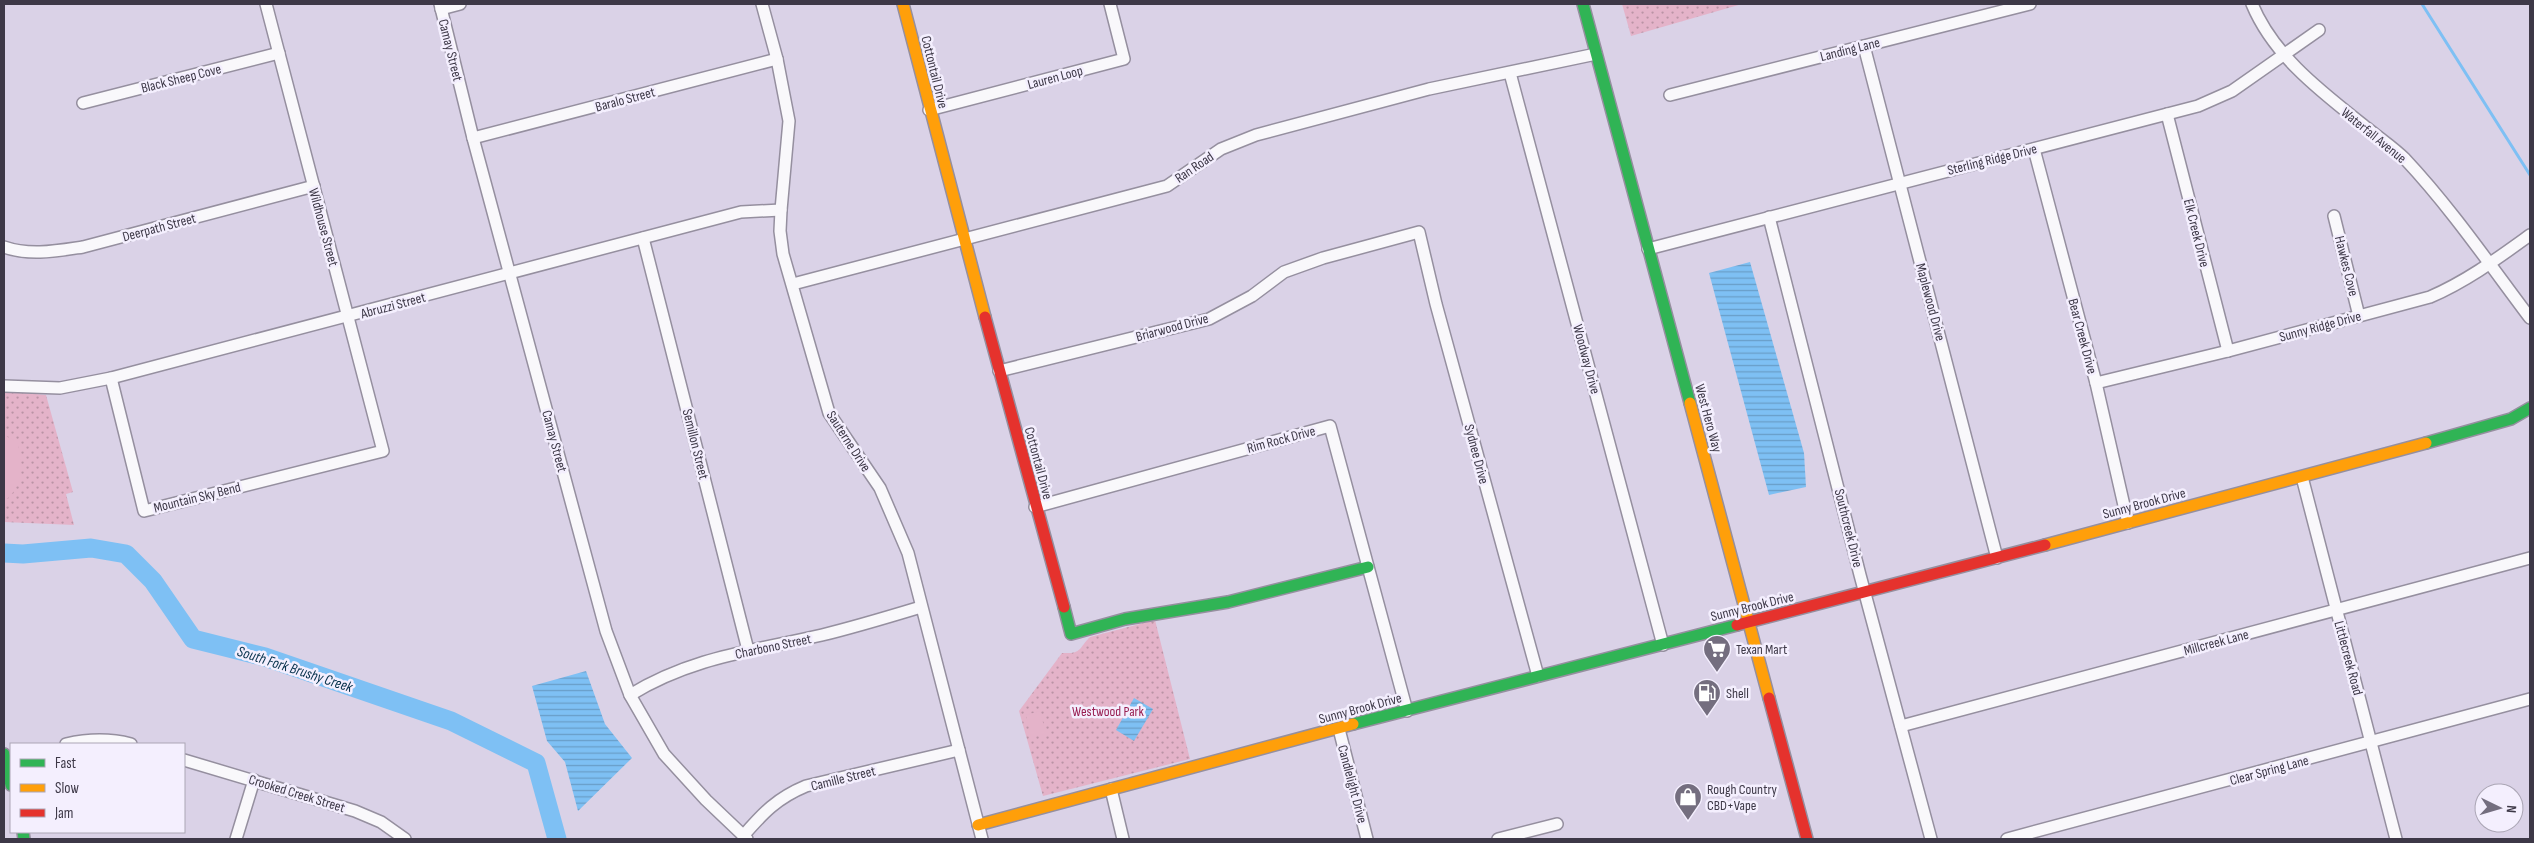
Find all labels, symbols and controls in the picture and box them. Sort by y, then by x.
street label: Camay Street [435,17,466,83]
street label: Cottontail Drive [917,34,952,110]
street label: Landing Lane [1818,34,1882,65]
street label: Black Sheep Cove [139,60,223,97]
street label: Lauren Loop [1026,62,1085,93]
street label: Baralo Street [593,83,657,116]
street label: Waterfall Avenue [2338,104,2410,167]
street label: Sterling Ridge Drive [1946,140,2039,179]
street label: Ran Road [1172,148,1217,187]
street label: Wildhouse Street [305,186,342,268]
street label: Elk Creek Drive [2180,197,2213,269]
street label: Deerpath Street [121,210,198,245]
street label: Hawkes Cove [2331,234,2362,298]
street label: Maplewood Drive [1912,261,1949,343]
street label: Abruzzi Street [358,289,427,323]
street label: Bear Creek Drive [2064,297,2101,376]
street label: Sunny Ridge Drive [2277,307,2363,346]
street label: Briarwood Drive [1134,310,1210,345]
street label: Woodway Drive [1569,322,1604,396]
street label: West Hero Way [1691,382,1726,455]
street label: Semillon Street [679,407,712,481]
street label: Camay Street [538,408,571,474]
street label: Sauterne Drive [823,408,875,475]
street label: Rim Rock Drive [1245,422,1317,457]
street label: Sydnee Drive [1460,422,1493,486]
street label: Cottontail Drive [1021,425,1056,501]
street label: Mountain Sky Bend [152,478,243,517]
street label: Sunny Brook Drive [2101,484,2187,523]
street label: Southcreek Drive [1831,487,1866,569]
street label: Sunny Brook Drive [1709,588,1795,625]
street label: Littlecreek Road [2330,619,2367,697]
street label: Millcreek Lane [2182,626,2250,659]
street label: Charbono Street [733,630,813,663]
supermarket icon: Texan Mart [1702,634,1732,673]
place label: Texan Mart [1736,641,1787,658]
water label: South Fork Brushy Creek [235,642,355,697]
fuel station icon: Shell [1692,678,1722,717]
place label: Shell [1726,685,1749,702]
street label: Sunny Brook Drive [1317,689,1403,728]
park label: Westwood Park [1072,703,1145,720]
legend [10,743,185,833]
street label: Candlelight Drive [1334,743,1371,825]
street label: Clear Spring Lane [2228,752,2310,789]
text: Fast [55,754,77,773]
street label: Camille Street [809,762,877,795]
street label: Crooked Creek Street [247,771,347,816]
text: Slow [55,779,79,798]
place label: Rough Country CBD+Vape [1707,781,1778,814]
shop icon: Rough Country CBD+Vape [1673,782,1703,821]
north arrow [2474,783,2524,833]
text: Jam [54,804,73,823]
text: N [2503,805,2520,814]

